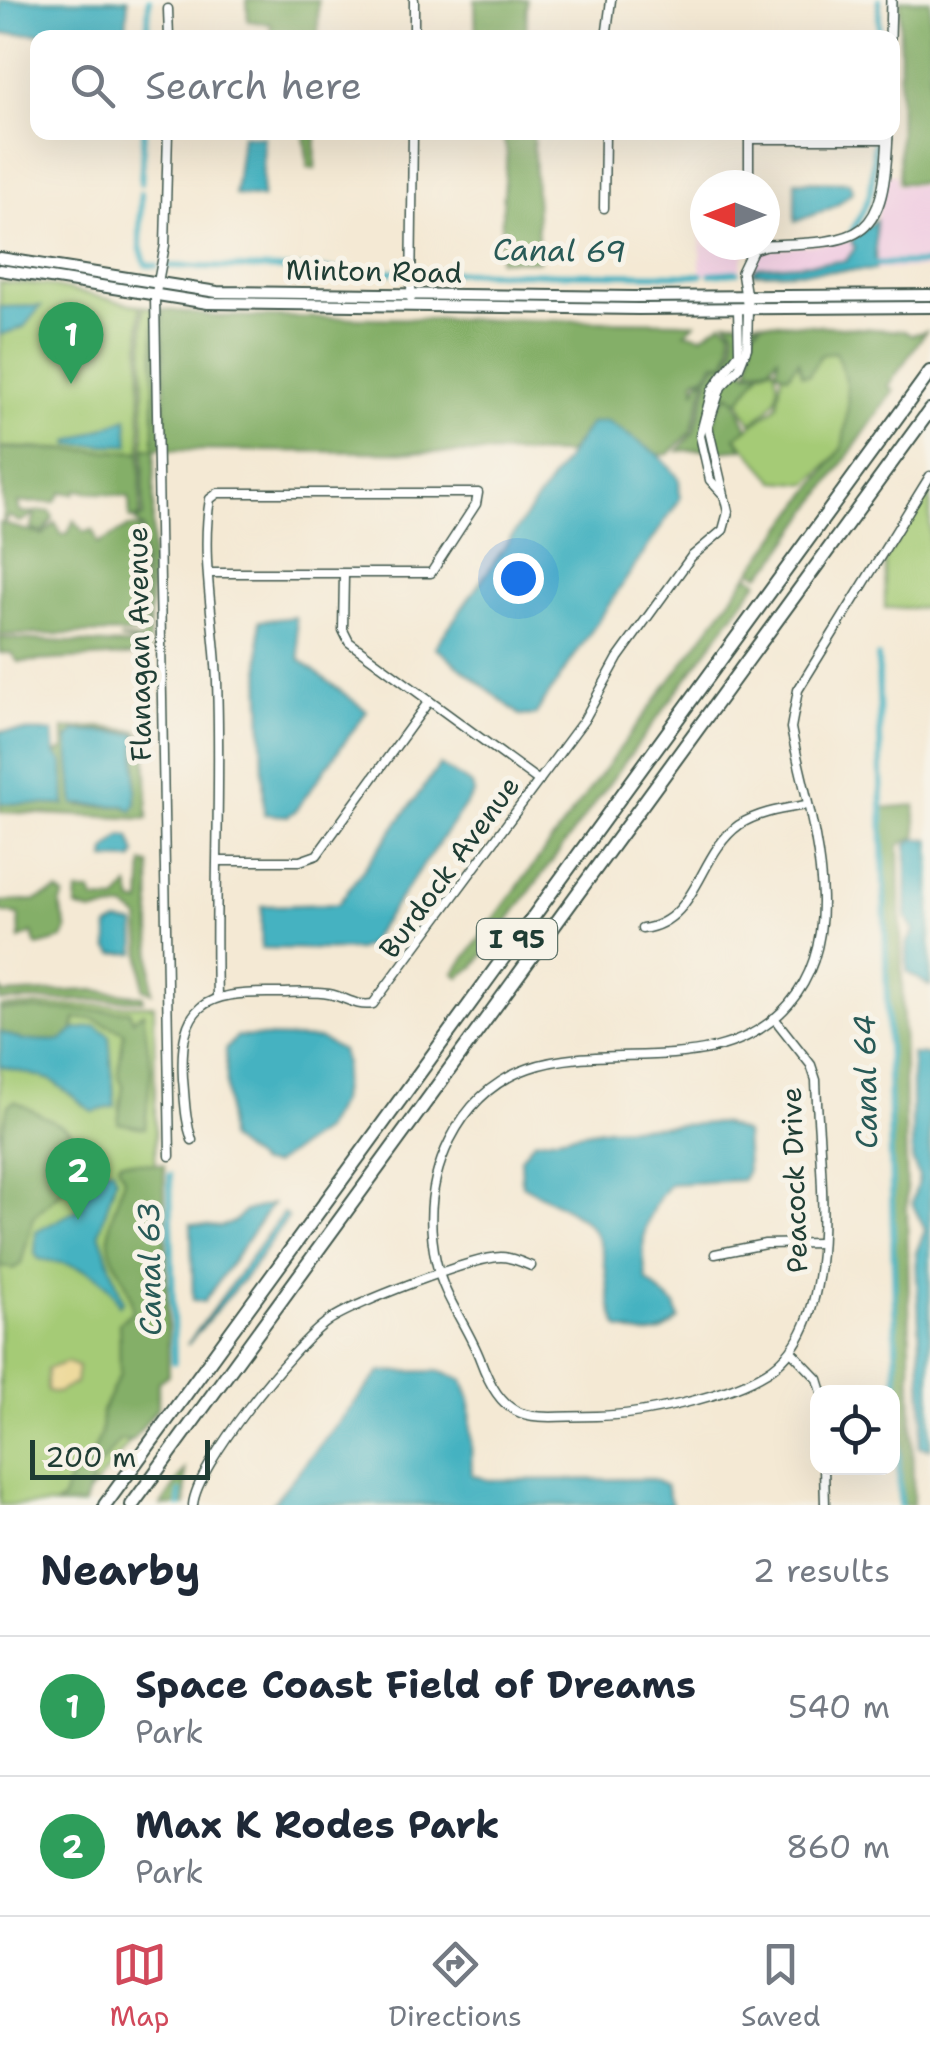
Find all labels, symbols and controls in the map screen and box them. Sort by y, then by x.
search box [30,30,900,140]
icon: search [65,58,120,113]
text: Search here [145,60,362,111]
north arrow [690,170,780,260]
water label: Canal 69 [492,229,626,272]
street label: Minton Road [285,250,463,292]
pin: 1 [38,302,104,384]
street label: Flanagan Avenue [118,526,160,762]
your location [493,553,544,604]
street label: Burdock Avenue [370,768,528,966]
road number: I 95 [477,919,557,959]
water label: Canal 64 [844,1015,887,1149]
street label: Peacock Drive [772,1086,816,1274]
pin: 2 [46,1138,110,1220]
water label: Canal 63 [128,1202,171,1336]
map controls [810,1385,900,1475]
button: locate [810,1385,900,1475]
scale bar [30,1435,210,1480]
text: 200 m [45,1438,136,1476]
text: Nearby [40,1542,200,1598]
text: 2 results [753,1549,890,1592]
text: Space Coast Field of Dreams [135,1659,696,1710]
text: 1 [65,1685,80,1728]
text: 540 m [788,1685,890,1728]
text: Park [135,1710,204,1753]
text: Max K Rodes Park [135,1799,500,1850]
text: 2 [61,1825,84,1868]
text: 860 m [786,1825,890,1868]
text: Park [135,1850,204,1893]
tab: Map [110,1937,169,2035]
tab: Directions [388,1937,522,2035]
tab: Saved [741,1937,820,2035]

